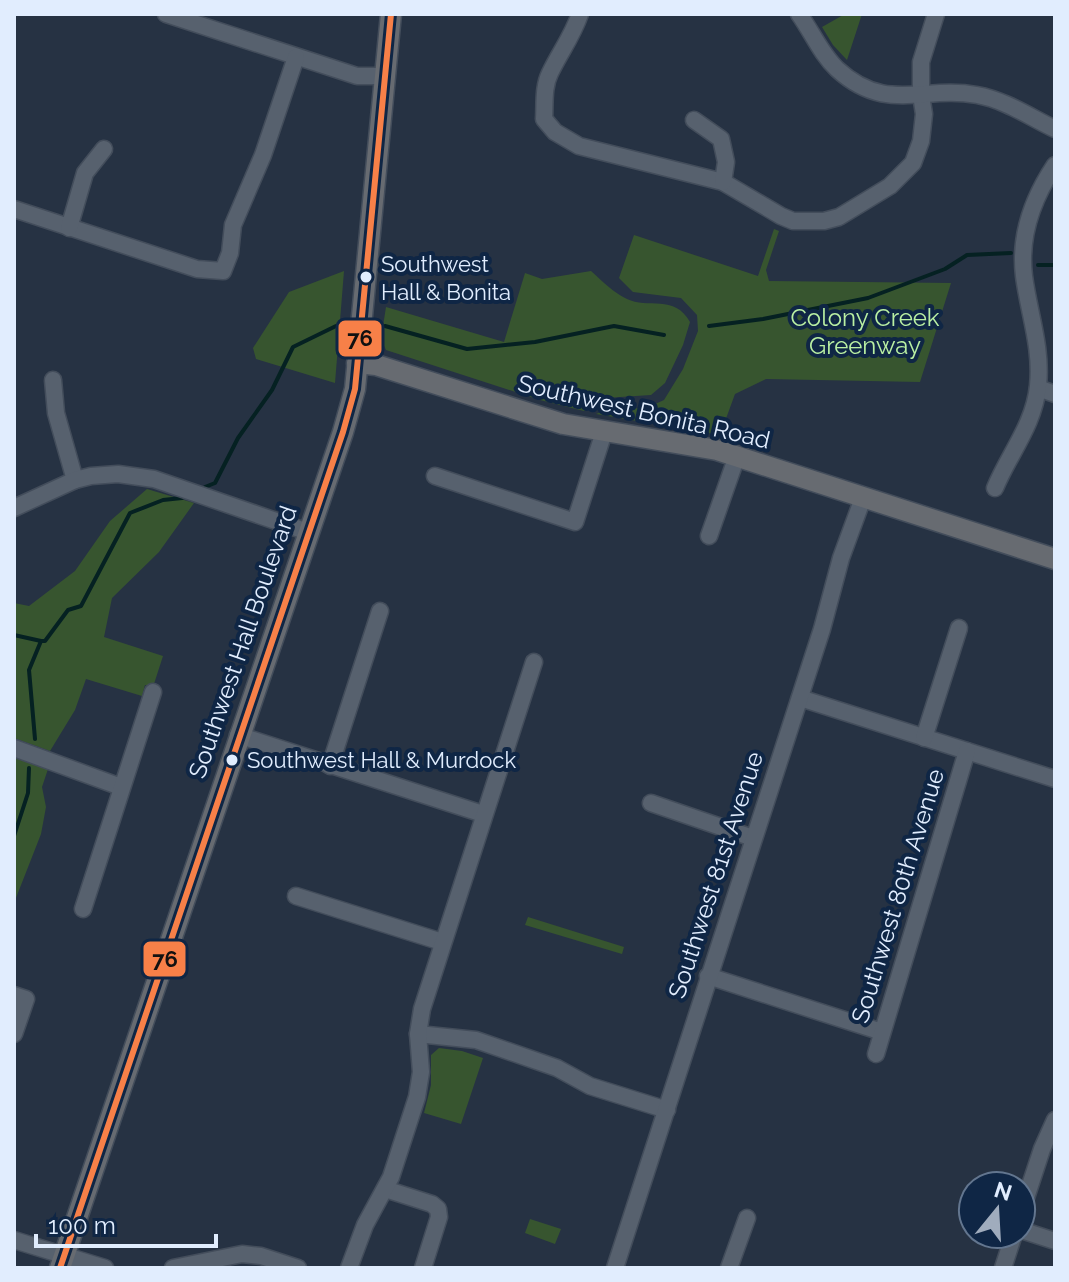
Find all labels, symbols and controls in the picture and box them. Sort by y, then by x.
place label: Southwest Hall & Bonita [381,251,511,305]
marker: Southwest Hall & Bonita [358,269,374,285]
park label: Colony Creek Greenway [790,303,940,360]
line badge: 76 [337,319,383,358]
text: 76 [347,325,373,351]
street label: Southwest Bonita Road [515,368,773,455]
street label: Southwest Hall Boulevard [182,502,303,782]
place label: Southwest Hall & Murdock [247,747,516,773]
street label: Southwest 81st Avenue [662,748,769,1002]
marker: Southwest Hall & Murdock [224,752,240,768]
street label: Southwest 80th Avenue [845,765,950,1026]
line badge: 76 [142,940,187,978]
text: 76 [152,946,178,972]
north arrow [957,1170,1037,1250]
text: N [991,1176,1015,1206]
scale bar [36,1198,216,1248]
text: 100 m [48,1211,116,1240]

